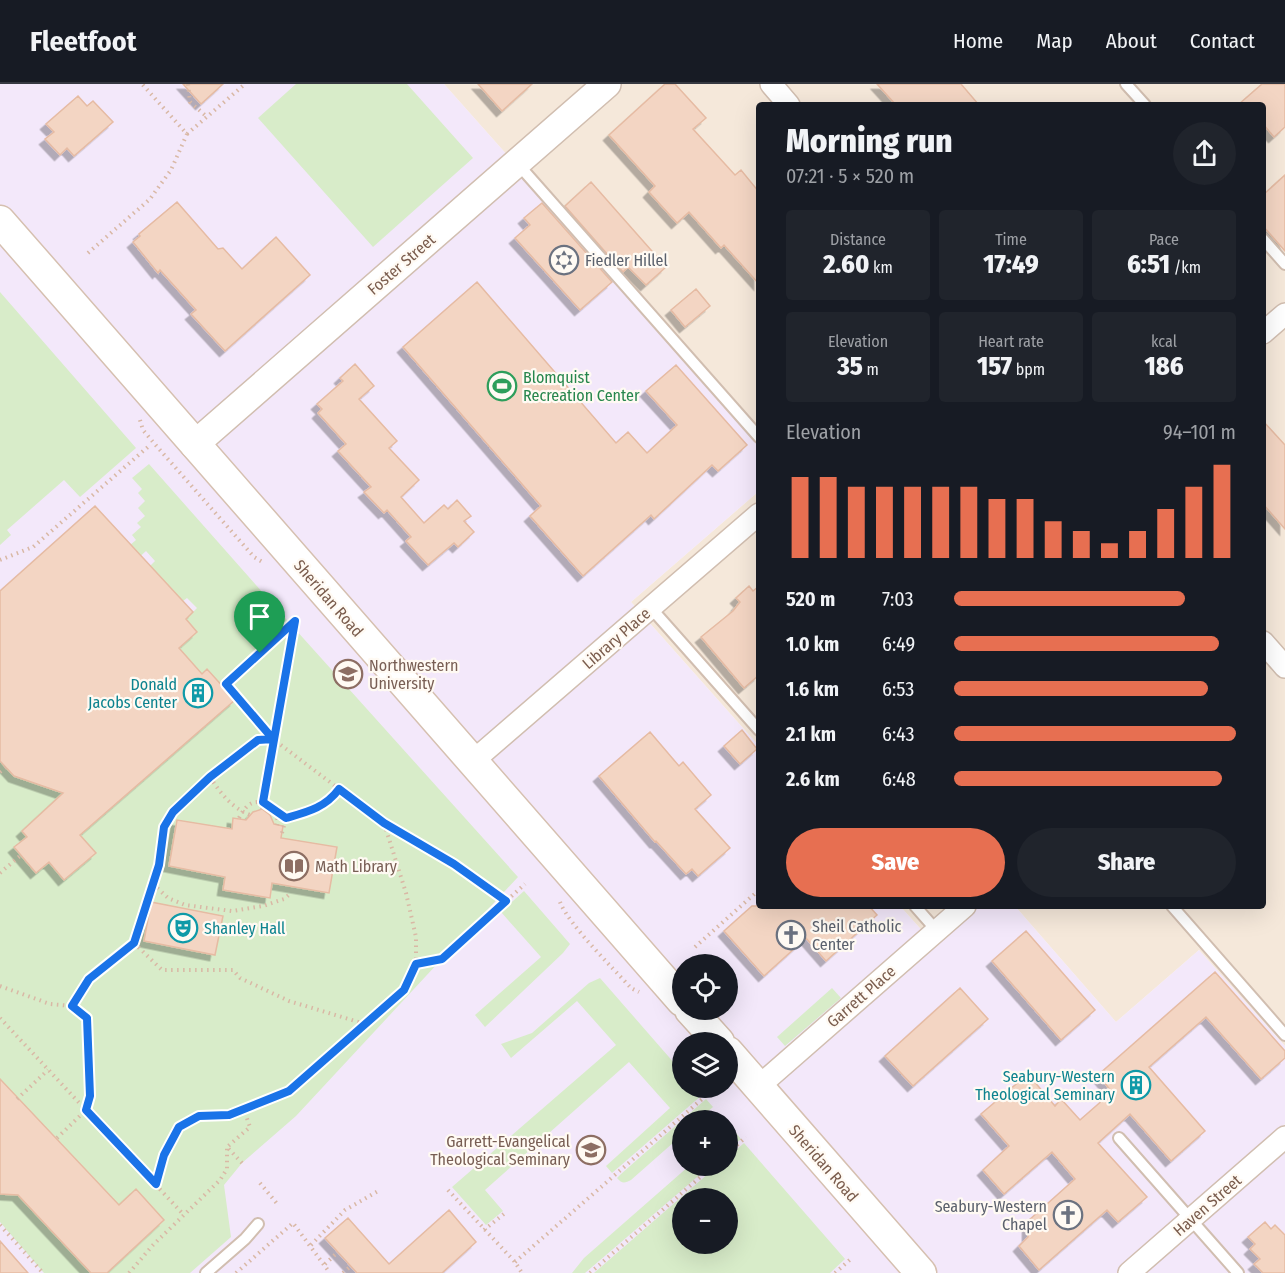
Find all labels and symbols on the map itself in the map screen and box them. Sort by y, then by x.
street label: Foster Street [364,229,440,299]
synagogue icon: Fiedler Hillel [548,244,580,276]
place label: Fiedler Hillel [585,251,668,270]
place label: Blomquist Recreation Center [523,368,640,405]
sports icon: Blomquist Recreation Center [486,370,518,402]
street label: Sheridan Road [290,556,367,641]
pin [234,591,285,653]
street label: Library Place [579,604,654,673]
place label: Northwestern University [369,656,459,693]
school or university icon: Northwestern University [332,658,364,690]
place label: Donald Jacobs Center [88,675,177,712]
building icon: Donald Jacobs Center [182,677,214,709]
library icon: Math Library [278,850,310,882]
place label: Math Library [315,857,398,876]
theatre icon: Shanley Hall [167,912,199,944]
place label: Sheil Catholic Center [812,917,901,954]
place label: Shanley Hall [204,919,285,938]
church icon: Sheil Catholic Center [775,919,807,951]
street label: Garrett Place [823,961,900,1031]
place label: Seabury-Western Theological Seminary [975,1067,1116,1104]
building icon: Seabury-Western Theological Seminary [1120,1069,1152,1101]
street label: Sheridan Road [785,1121,862,1206]
place label: Garrett-Evangelical Theological Seminary [430,1132,571,1169]
school or university icon: Garrett-Evangelical Theological Seminary [575,1134,607,1166]
street label: Haven Street [1169,1170,1246,1240]
place label: Seabury-Western Chapel [935,1197,1047,1234]
church icon: Seabury-Western Chapel [1052,1199,1084,1231]

